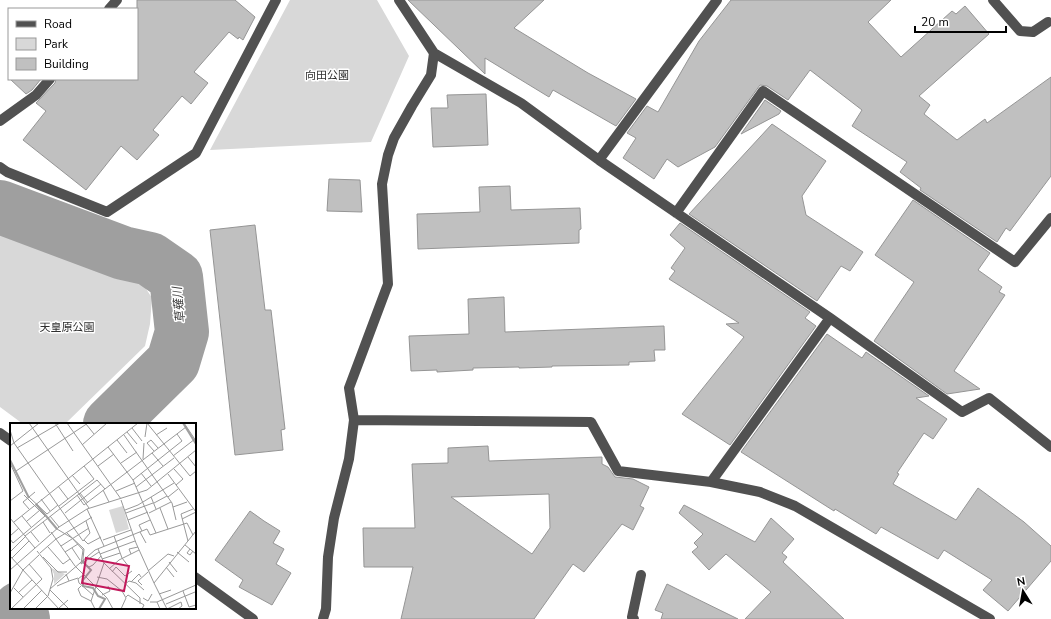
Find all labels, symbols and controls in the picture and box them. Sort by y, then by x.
legend [8,8,138,80]
scale bar [915,8,1006,34]
text: 20 m [921,14,949,30]
text: Road [44,16,72,32]
text: Park [44,36,69,52]
text: Building [44,56,89,72]
park label: 向田公園 [305,68,349,83]
water label: 草薙川 [169,284,189,324]
park label: 天皇原公園 [40,320,95,335]
inset map [10,423,196,609]
north arrow [1003,571,1043,611]
text: N [1016,574,1027,590]

